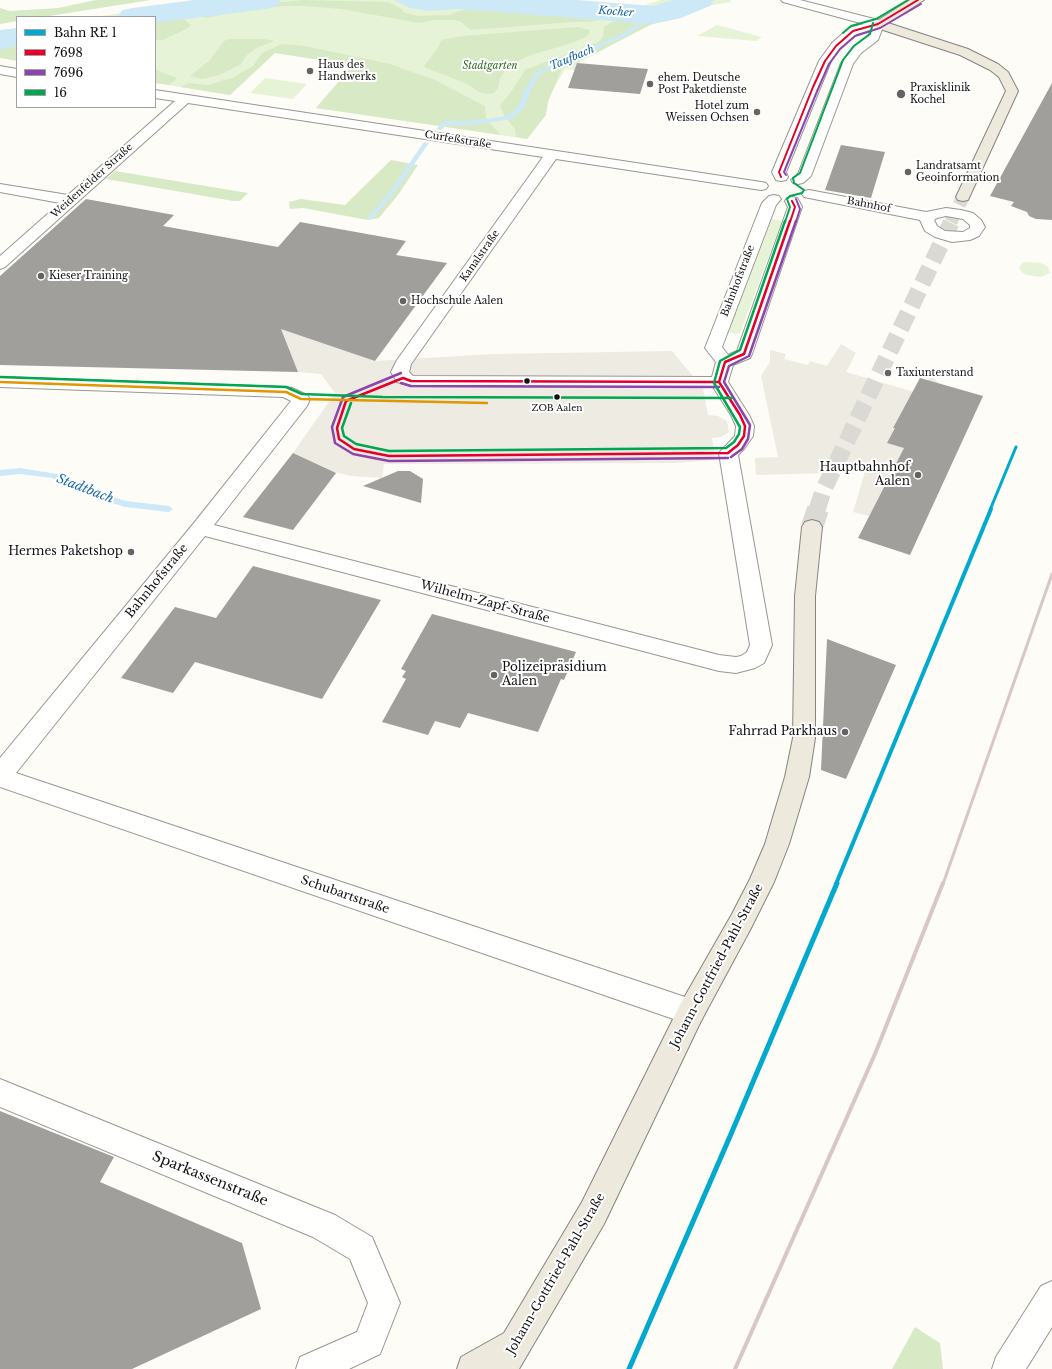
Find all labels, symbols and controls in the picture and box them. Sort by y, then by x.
water label: Kocher [598,4,634,20]
legend [16,16,156,108]
text: Bahn RE 1 [54,25,117,40]
water label: Taufbach [548,43,596,73]
text: 7698 [54,45,83,60]
place label: Haus des Handwerks [318,59,376,82]
park label: Stadtgarten [462,60,518,72]
text: 7696 [54,65,83,80]
marker: Haus des Handwerks [305,66,315,76]
place label: ehem. Deutsche Post Paketdienste [658,72,747,96]
marker: ehem. Deutsche Post Paketdienste [645,79,655,89]
place label: Praxisklinik Kochel [910,82,970,106]
text: 16 [54,85,67,100]
marker: Praxisklinik Kochel [895,88,907,100]
place label: Hotel zum Weissen Ochsen [665,100,749,124]
marker: Hotel zum Weissen Ochsen [752,107,762,117]
street label: Curfeßstraße [424,129,492,151]
street label: Weidenfelder Straße [49,141,135,221]
place label: Landratsamt Geoinformation [916,160,999,184]
marker: Landratsamt Geoinformation [903,167,913,177]
street label: Bahnhof [846,195,892,215]
street label: Kanalstraße [458,228,502,284]
street label: Bahnhofstraße [719,244,757,318]
place label: Kieser Training [49,270,128,282]
marker: Kieser Training [36,271,46,281]
place label: Hochschule Aalen [411,295,503,307]
marker: Hochschule Aalen [398,296,408,306]
place label: Taxiunterstand [896,367,973,379]
marker: Taxiunterstand [883,368,893,378]
unlabelled marker [522,376,532,386]
marker: ZOB Aalen [552,392,562,402]
place label: ZOB Aalen [531,403,583,413]
place label: Hauptbahnhof Aalen [819,461,910,489]
marker: Hauptbahnhof Aalen [913,470,923,480]
water label: Stadtbach [54,471,116,507]
street label: Bahnhofstraße [123,541,191,621]
place label: Hermes Paketshop [8,545,123,559]
marker: Hermes Paketshop [126,547,136,557]
street label: Wilhelm-Zapf-Straße [419,578,551,626]
place label: Polizeipräsidium Aalen [502,661,607,689]
marker: Polizeipräsidium Aalen [489,670,499,680]
place label: Fahrrad Parkhaus [729,725,837,739]
marker: Fahrrad Parkhaus [840,727,850,737]
street label: Schubartstraße [299,873,391,917]
street label: Johann-Gottfried-Pahl-Straße [667,881,767,1051]
street label: Sparkassenstraße [150,1148,270,1210]
street label: Johann-Gottfried-Pahl-Straße [504,1191,608,1357]

